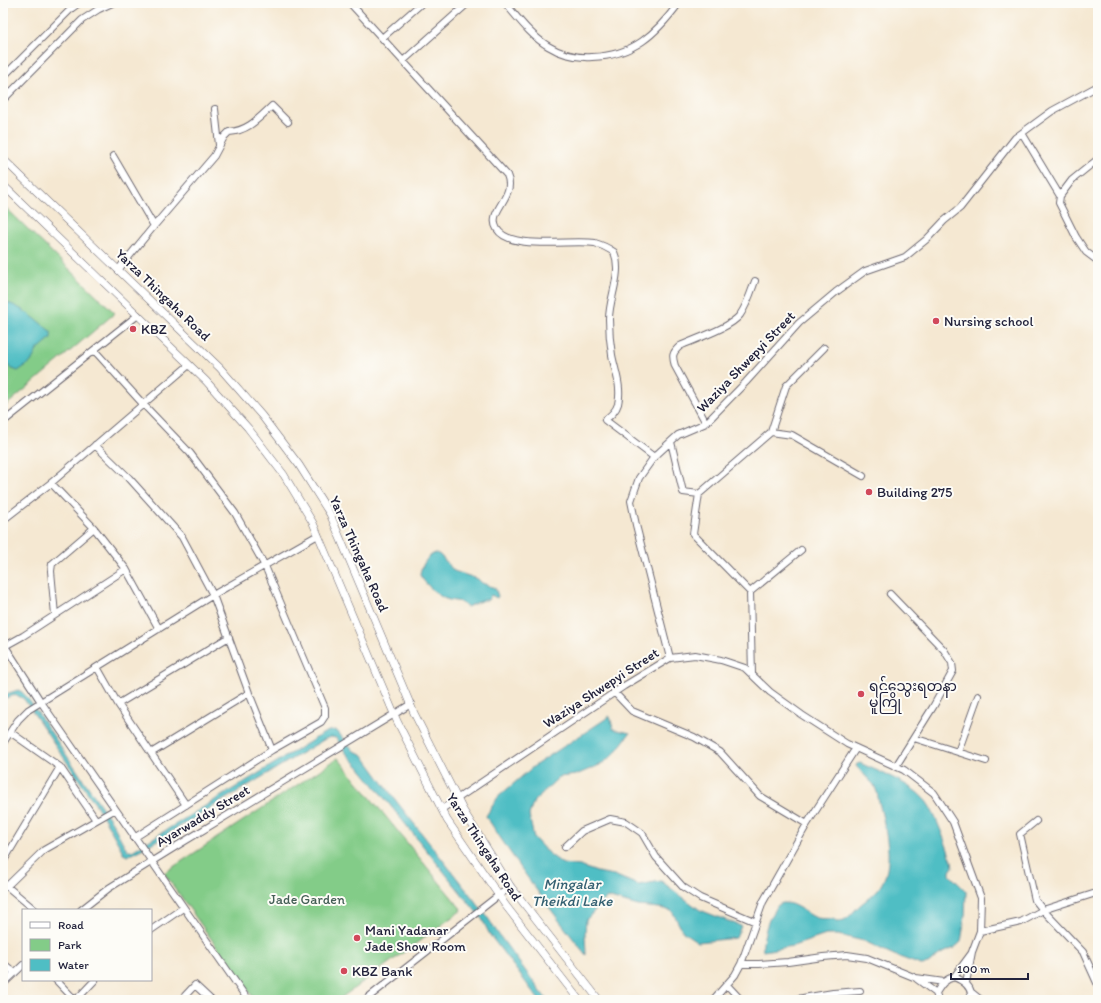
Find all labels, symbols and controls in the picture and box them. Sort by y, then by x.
street label: Yarza Thingaha Road [112,245,214,345]
street label: Waziya Shwepyi Street [693,308,799,416]
place label: Nursing school [944,313,1033,330]
marker: Nursing school [931,316,941,326]
place label: KBZ [141,321,167,338]
marker: KBZ [128,324,138,334]
place label: Building 275 [877,484,952,501]
marker: Building 275 [864,487,874,497]
street label: Yarza Thingaha Road [326,493,392,615]
street label: Waziya Shwepyi Street [540,644,662,732]
place label: ရင်သွေးရတနာ မူကြို [869,676,957,714]
marker: ရင်သွေးရတနာ မူကြို [856,689,866,699]
street label: Ayarwaddy Street [153,781,253,851]
street label: Yarza Thingaha Road [443,790,525,904]
water label: Mingalar Theikdi Lake [532,875,613,910]
park label: Jade Garden [269,891,345,908]
legend [22,909,152,981]
text: Road [58,918,84,932]
place label: Mani Yadanar Jade Show Room [365,922,466,955]
marker: Mani Yadanar Jade Show Room [352,933,362,943]
text: Park [58,938,82,952]
scale bar [951,955,1028,981]
text: Water [58,958,89,972]
text: 100 m [957,962,990,976]
place label: KBZ Bank [352,963,412,980]
marker: KBZ Bank [339,966,349,976]

